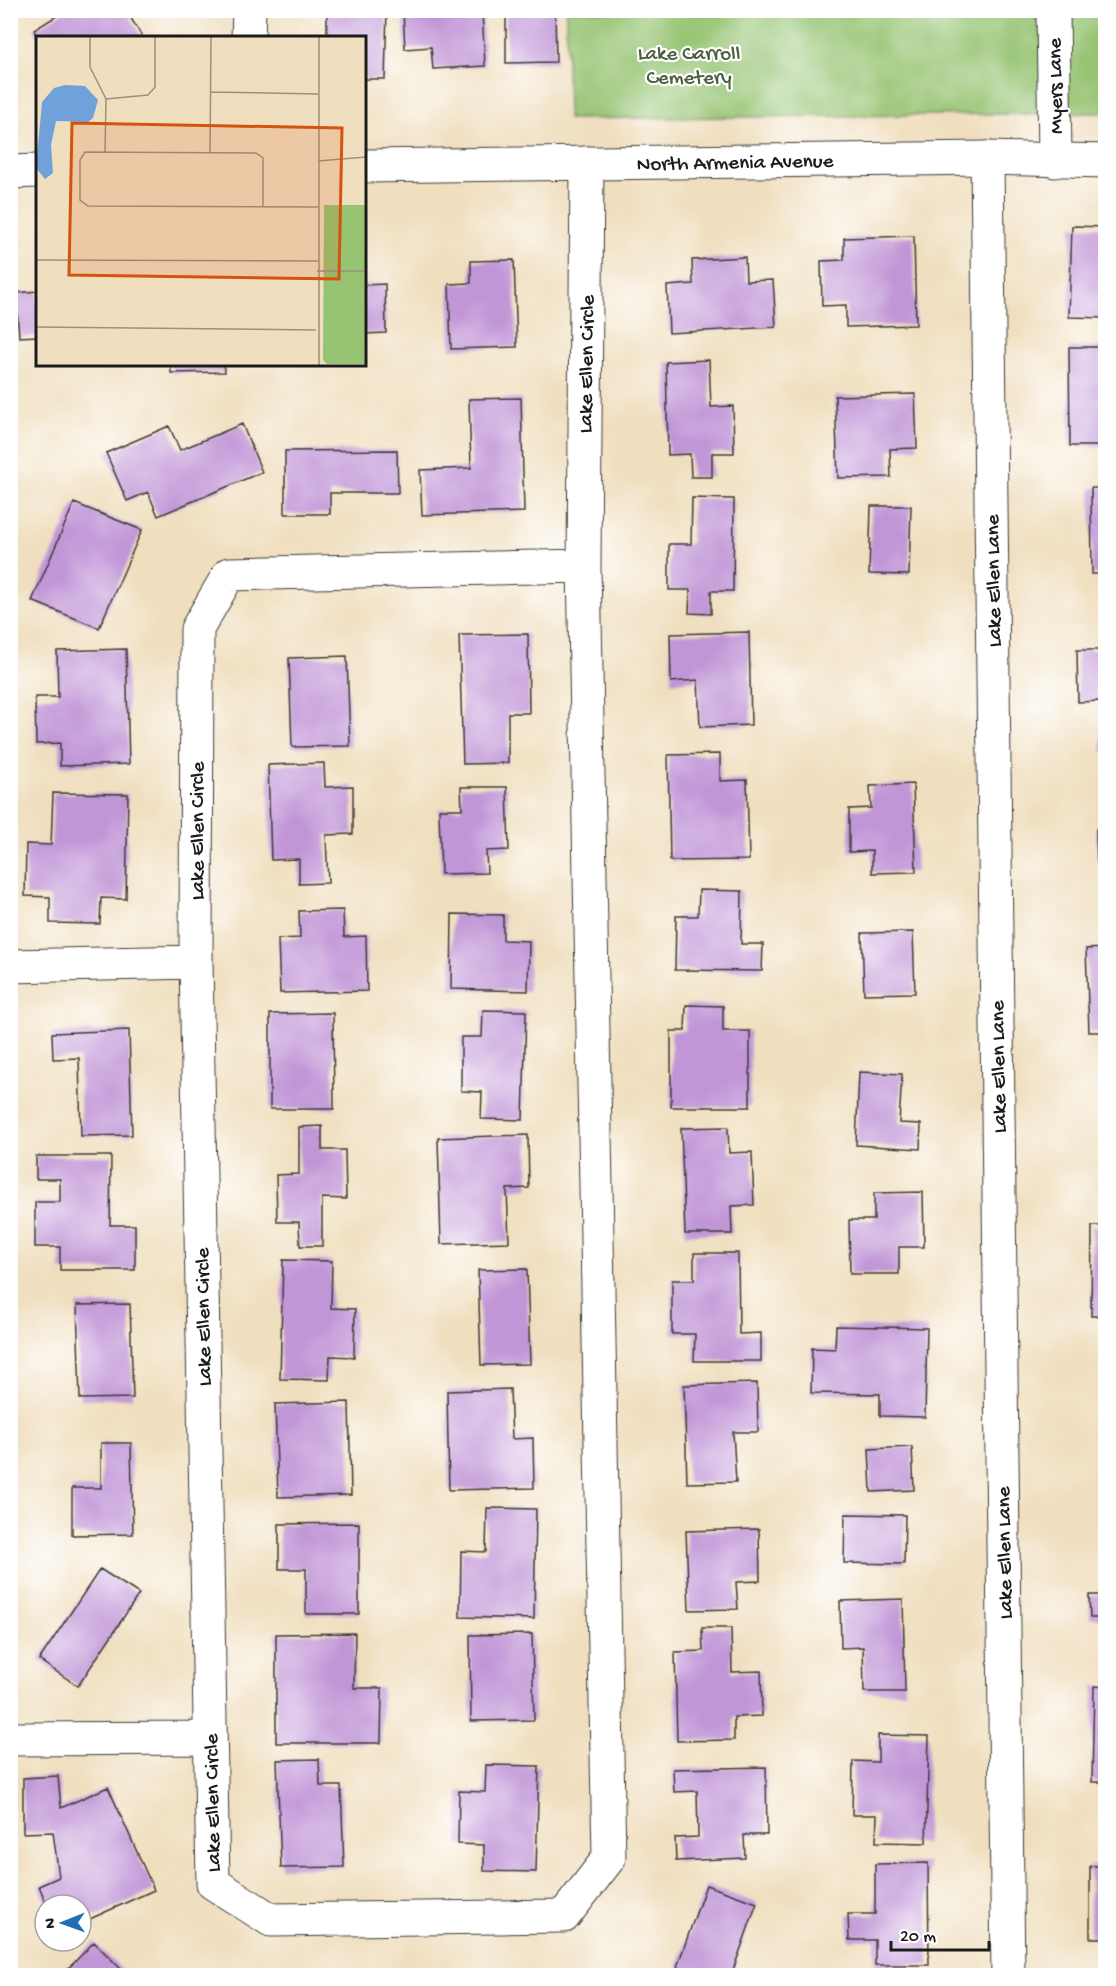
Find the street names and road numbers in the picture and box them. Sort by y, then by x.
street label: Myers Lane [1044,37,1071,134]
street label: North Armenia Avenue [636,150,835,179]
street label: Lake Ellen Circle [575,293,602,434]
street label: Lake Ellen Lane [982,513,1009,648]
street label: Lake Ellen Circle [187,761,212,900]
street label: Lake Ellen Lane [987,999,1014,1134]
street label: Lake Ellen Circle [192,1246,219,1386]
street label: Lake Ellen Lane [993,1485,1020,1620]
street label: Lake Ellen Circle [201,1732,228,1872]

